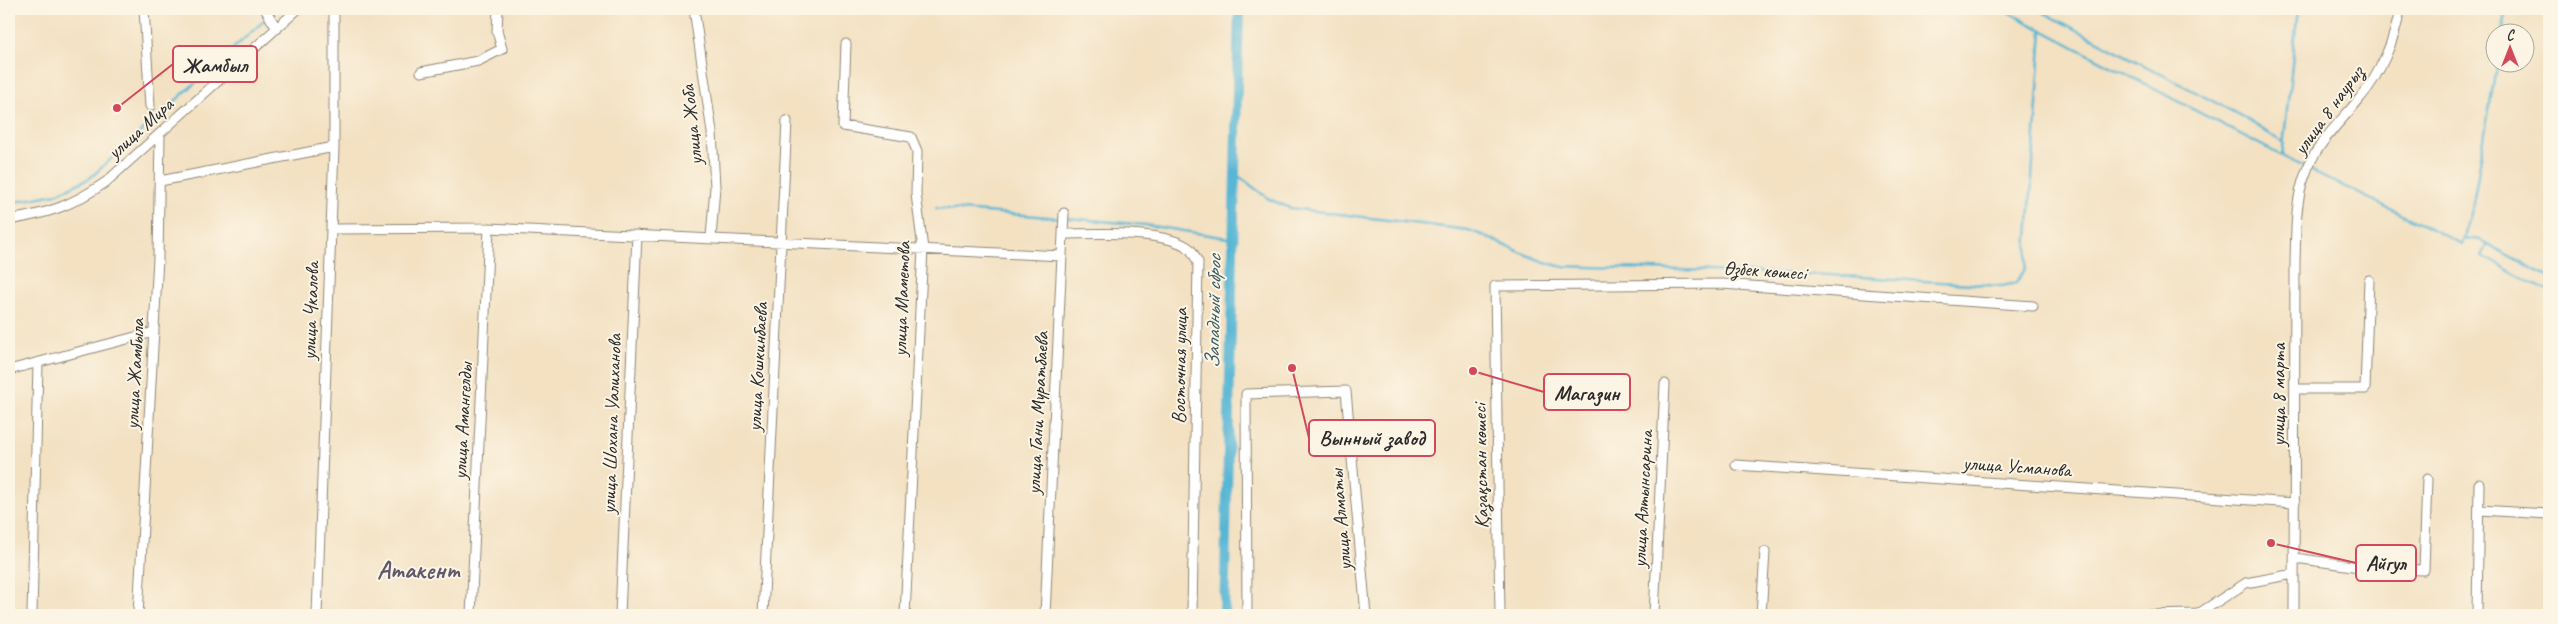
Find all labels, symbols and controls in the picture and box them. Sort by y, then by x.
north arrow [2486,22,2536,72]
text: С [2507,27,2516,44]
callout: Жамбыл [173,46,257,82]
text: Жамбыл [183,52,249,78]
street label: улица 8 наурыз [2287,60,2371,161]
street label: улица Жоба [675,82,708,167]
street label: улица Мира [101,91,180,165]
street label: улица Маметова [887,240,916,358]
water label: Западный сброс [1199,253,1227,369]
street label: Өзбек көшесі [1723,255,1809,287]
street label: улица Чкалова [296,260,325,362]
street label: улица Кошкинбаева [742,300,773,433]
street label: Восточная улица [1166,307,1193,424]
street label: улица Жамбыла [119,317,150,431]
street label: улица Гани Муратбаева [1021,330,1054,496]
street label: улица Шохана Уалиханова [596,332,627,515]
street label: улица 8 марта [2266,341,2291,448]
street label: улица Амангелды [447,361,478,481]
callout: Магазин [1544,374,1630,410]
text: Магазин [1554,380,1621,407]
street label: Қазақстан көшесі [1467,401,1495,529]
callout: Вынный завод [1309,420,1435,456]
text: Вынный завод [1319,425,1427,452]
street label: улица Алтынсарина [1626,428,1659,569]
street label: улица Усманова [1961,450,2074,483]
street label: улица Алматы [1323,467,1357,573]
callout: Айгул [2356,545,2416,581]
text: Айгул [2366,550,2408,576]
district label: Атакент [377,554,462,586]

